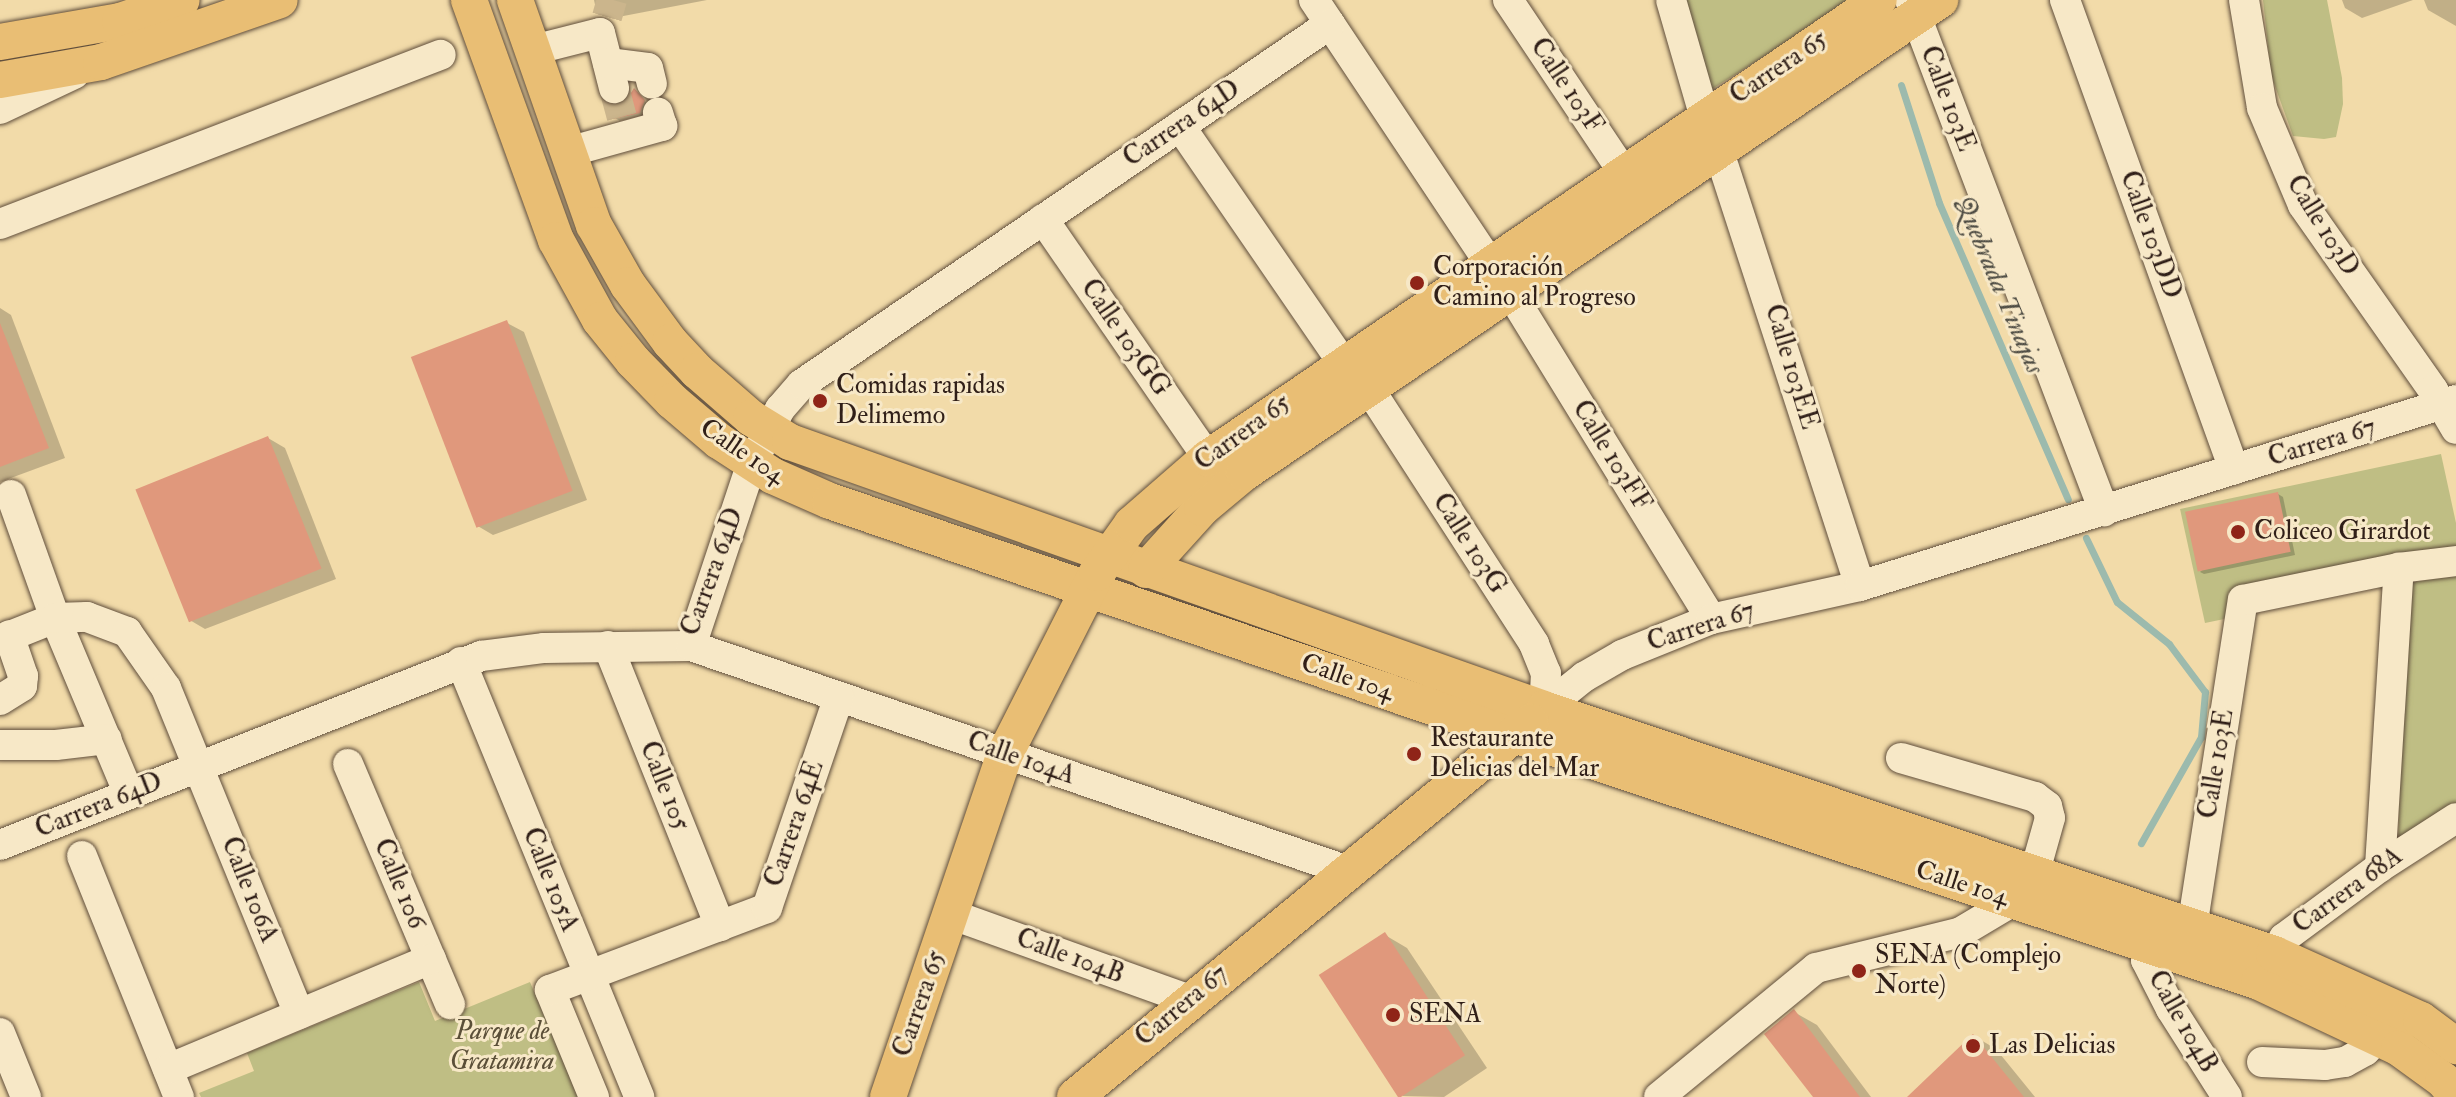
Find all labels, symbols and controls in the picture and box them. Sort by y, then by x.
street label: Carrera 65 [1725,24,1833,112]
street label: Calle 103F [1523,33,1609,139]
street label: Calle 103E [1913,42,1981,156]
street label: Carrera 64D [1118,74,1246,174]
street label: Calle 103DD [2112,167,2188,303]
street label: Calle 103D [2279,170,2365,282]
water label: Quebrada Tinajas [1946,191,2052,379]
place label: Corporación Camino al Progreso [1433,252,1636,314]
street label: Calle 103GG [1073,274,1177,402]
marker: Corporación Camino al Progreso [1408,274,1426,292]
street label: Calle 103EE [1757,301,1825,433]
place label: Comidas rapidas Delimemo [836,370,1005,432]
street label: Carrera 65 [1189,388,1297,478]
marker: Comidas rapidas Delimemo [811,392,829,410]
street label: Calle 103FF [1565,395,1657,517]
street label: Calle 104 [694,412,790,492]
street label: Carrera 67 [2265,412,2379,474]
street label: Calle 103G [1425,488,1513,600]
street label: Carrera 64D [675,504,751,640]
place label: Coliceo Girardot [2254,516,2431,548]
marker: Coliceo Girardot [2229,523,2247,541]
street label: Carrera 67 [1644,595,1758,659]
street label: Calle 104 [1297,648,1397,708]
street label: Calle 103E [2193,707,2241,821]
place label: Restaurante Delicias del Mar [1430,723,1599,784]
street label: Calle 104A [963,726,1079,792]
street label: Calle 105 [632,737,696,835]
marker: Restaurante Delicias del Mar [1405,745,1423,763]
street label: Carrera 64E [759,757,831,891]
street label: Carrera 64D [31,766,167,846]
street label: Calle 105A [515,823,585,937]
street label: Calle 106A [214,833,284,947]
street label: Calle 106 [366,834,432,934]
street label: Carrera 68A [2287,841,2409,941]
street label: Calle 104 [1912,854,2012,914]
street label: Calle 104B [1012,923,1128,991]
place label: SENA (Complejo Norte) [1875,940,2061,1002]
street label: Carrera 65 [887,947,953,1061]
street label: Carrera 67 [1130,958,1234,1054]
marker: SENA (Complejo Norte) [1850,962,1868,980]
street label: Calle 104B [2140,965,2224,1079]
place label: SENA [1409,999,1482,1031]
marker: SENA [1384,1006,1402,1024]
park label: Parque de Gratamira [450,1016,554,1078]
place label: Las Delicias [1989,1030,2115,1062]
marker: Las Delicias [1964,1037,1982,1055]

